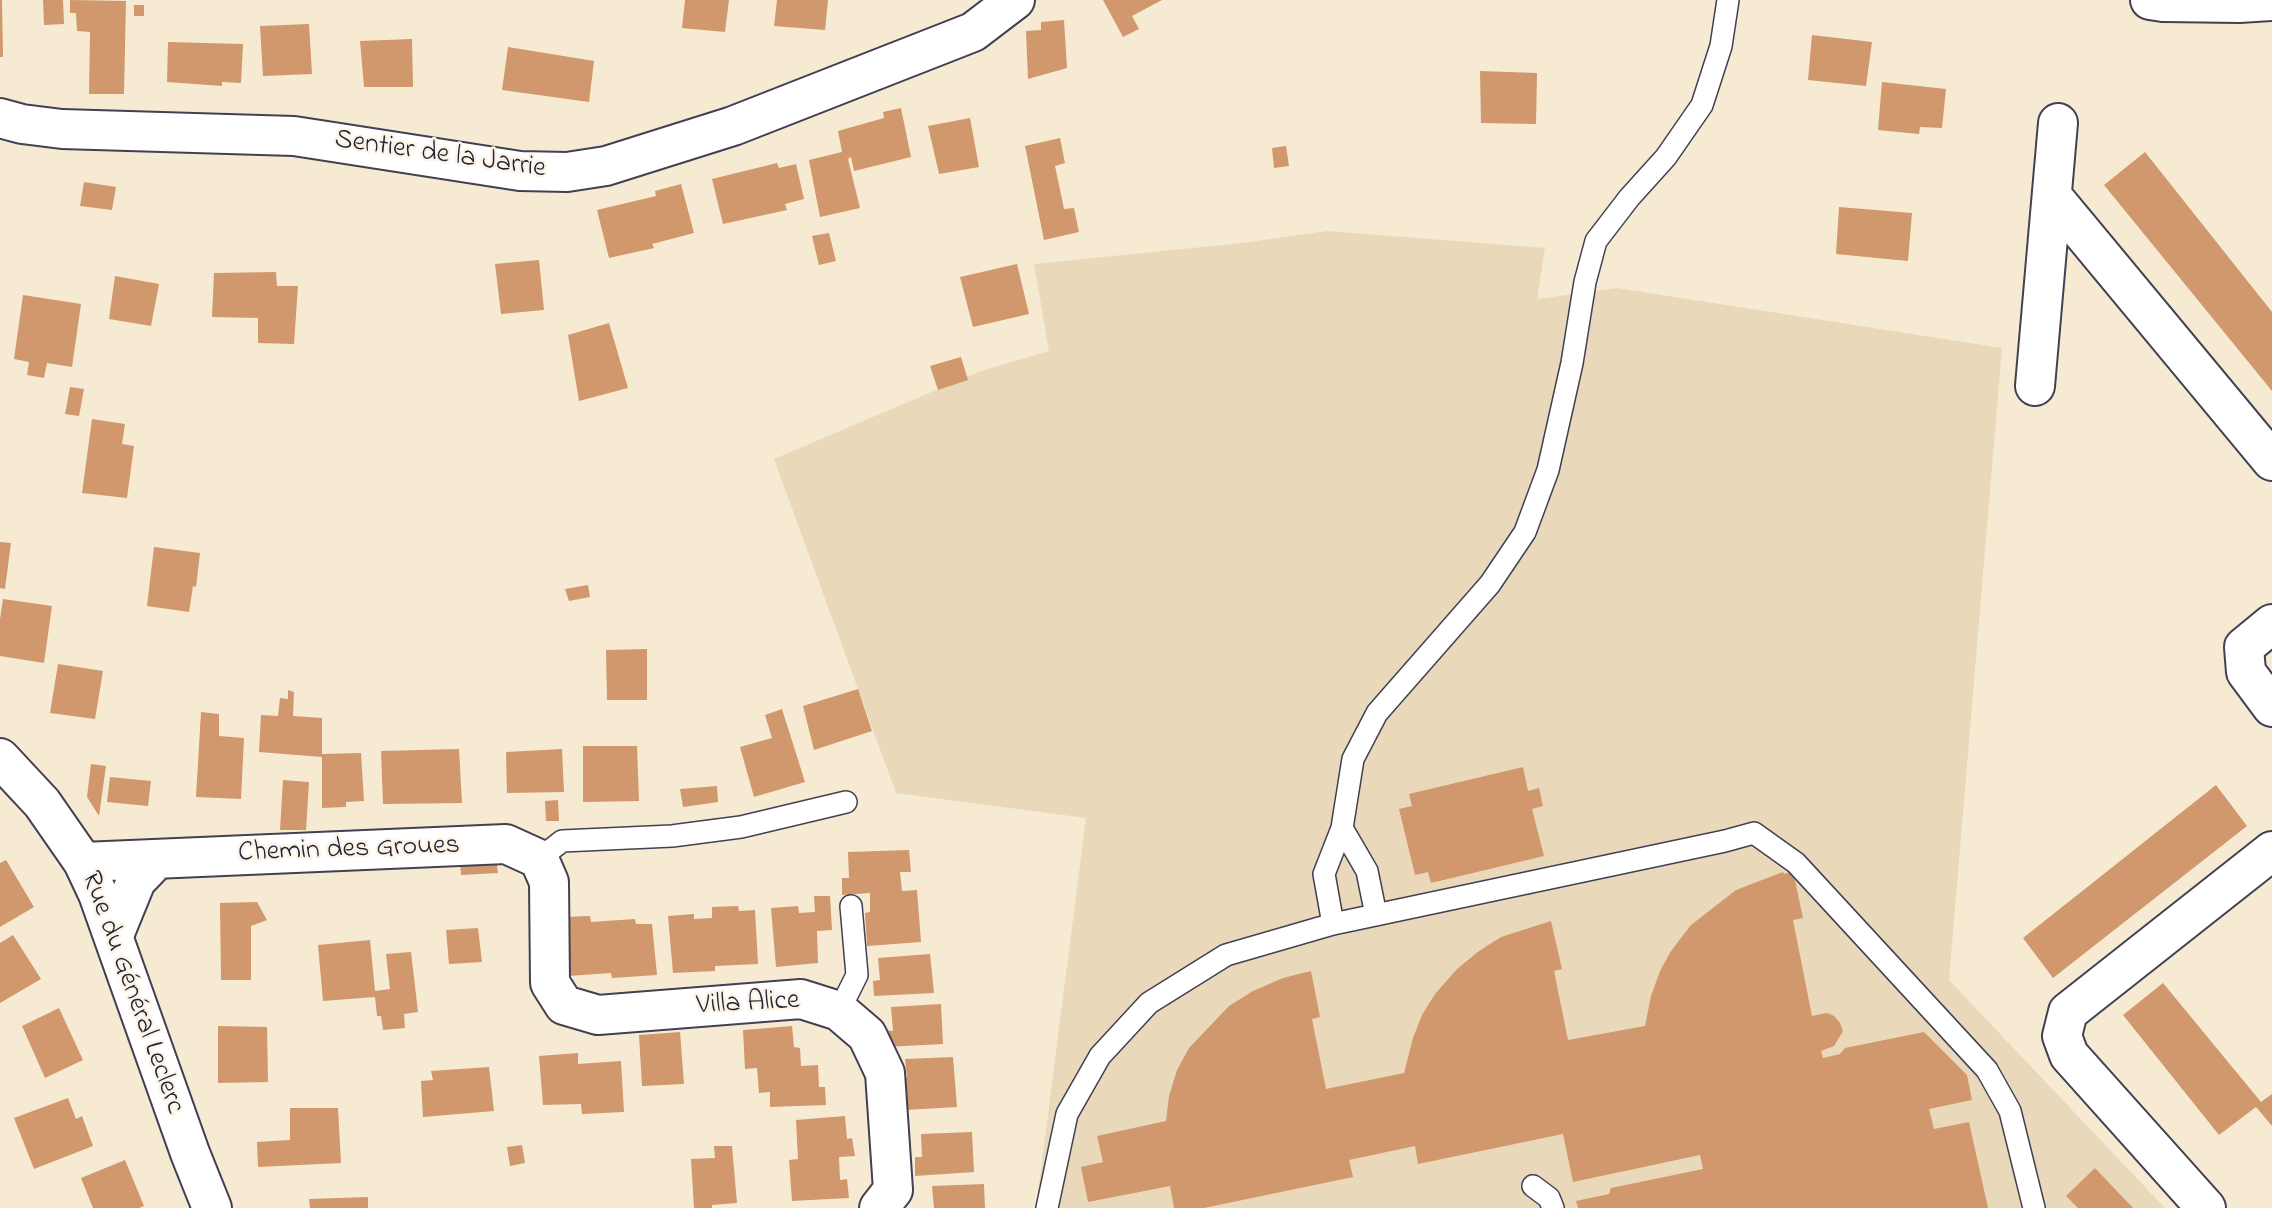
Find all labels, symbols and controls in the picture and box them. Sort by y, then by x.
street label: Sentier de la Jarrie [332,125,548,187]
street label: Chemin des Groues [238,830,460,872]
street label: Rue du Général Leclerc [72,867,190,1119]
street label: Villa Alice [696,986,800,1024]

